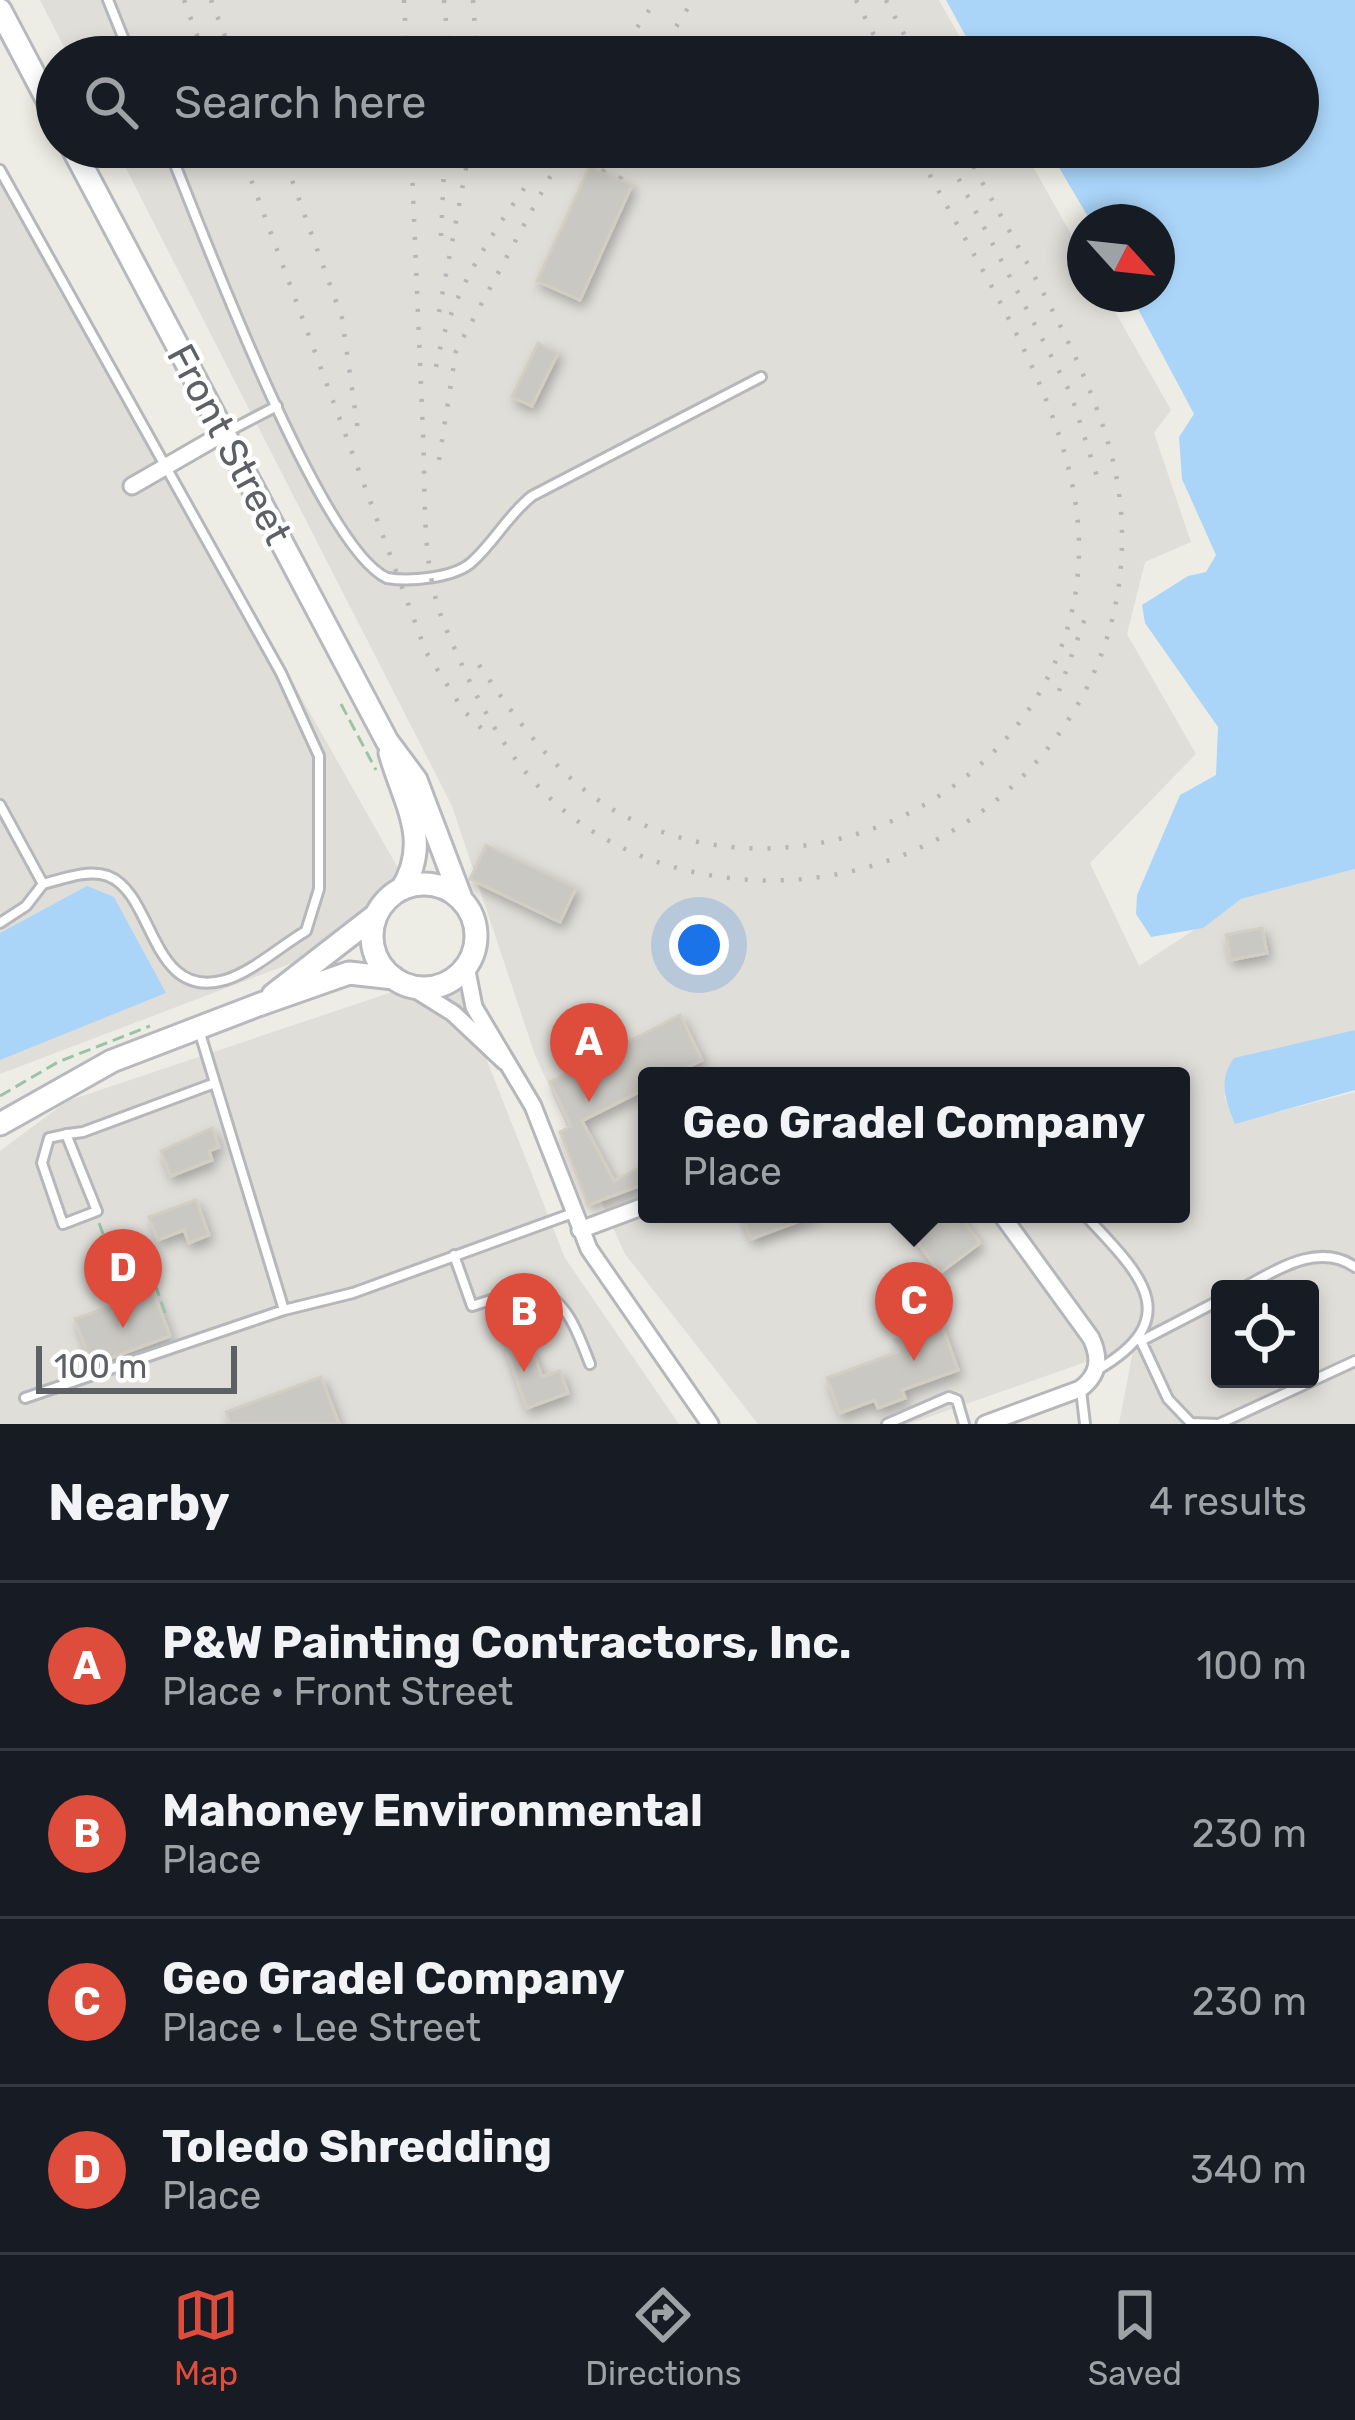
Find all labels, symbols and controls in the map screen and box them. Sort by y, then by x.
search box [36,36,1319,168]
icon: search [78,69,144,135]
text: Search here [174,76,426,129]
north arrow [1067,204,1175,312]
street label: Front Street [157,337,301,552]
your location [669,915,729,975]
pin: A [550,1003,628,1102]
popup [638,1067,1190,1223]
text: Geo Gradel Company [683,1096,1146,1149]
text: Place [683,1149,782,1195]
pin: D [84,1229,162,1328]
pin: C [875,1262,953,1361]
pin: B [485,1273,563,1372]
map controls [1211,1280,1319,1388]
button: locate [1211,1280,1319,1388]
scale bar [36,1340,237,1393]
text: 100 m [54,1347,147,1386]
text: Nearby [48,1472,230,1533]
text: 4 results [1149,1479,1307,1525]
text: P&W Painting Contractors, Inc. [162,1616,852,1669]
text: A [73,1643,101,1689]
text: 100 m [1197,1643,1307,1689]
text: Place · Front Street [162,1669,513,1715]
text: Mahoney Environmental [162,1784,703,1837]
text: B [73,1811,101,1857]
text: 230 m [1192,1811,1307,1857]
text: Place [162,1837,261,1883]
text: Geo Gradel Company [162,1952,625,2005]
text: C [73,1979,101,2025]
text: 230 m [1192,1979,1307,2025]
text: Place · Lee Street [162,2005,481,2051]
text: Toledo Shredding [162,2120,552,2173]
text: D [73,2147,101,2193]
text: 340 m [1190,2147,1307,2193]
text: Place [162,2173,261,2219]
tab: Map [173,2282,239,2393]
tab: Directions [585,2282,742,2393]
tab: Saved [1088,2282,1182,2393]

